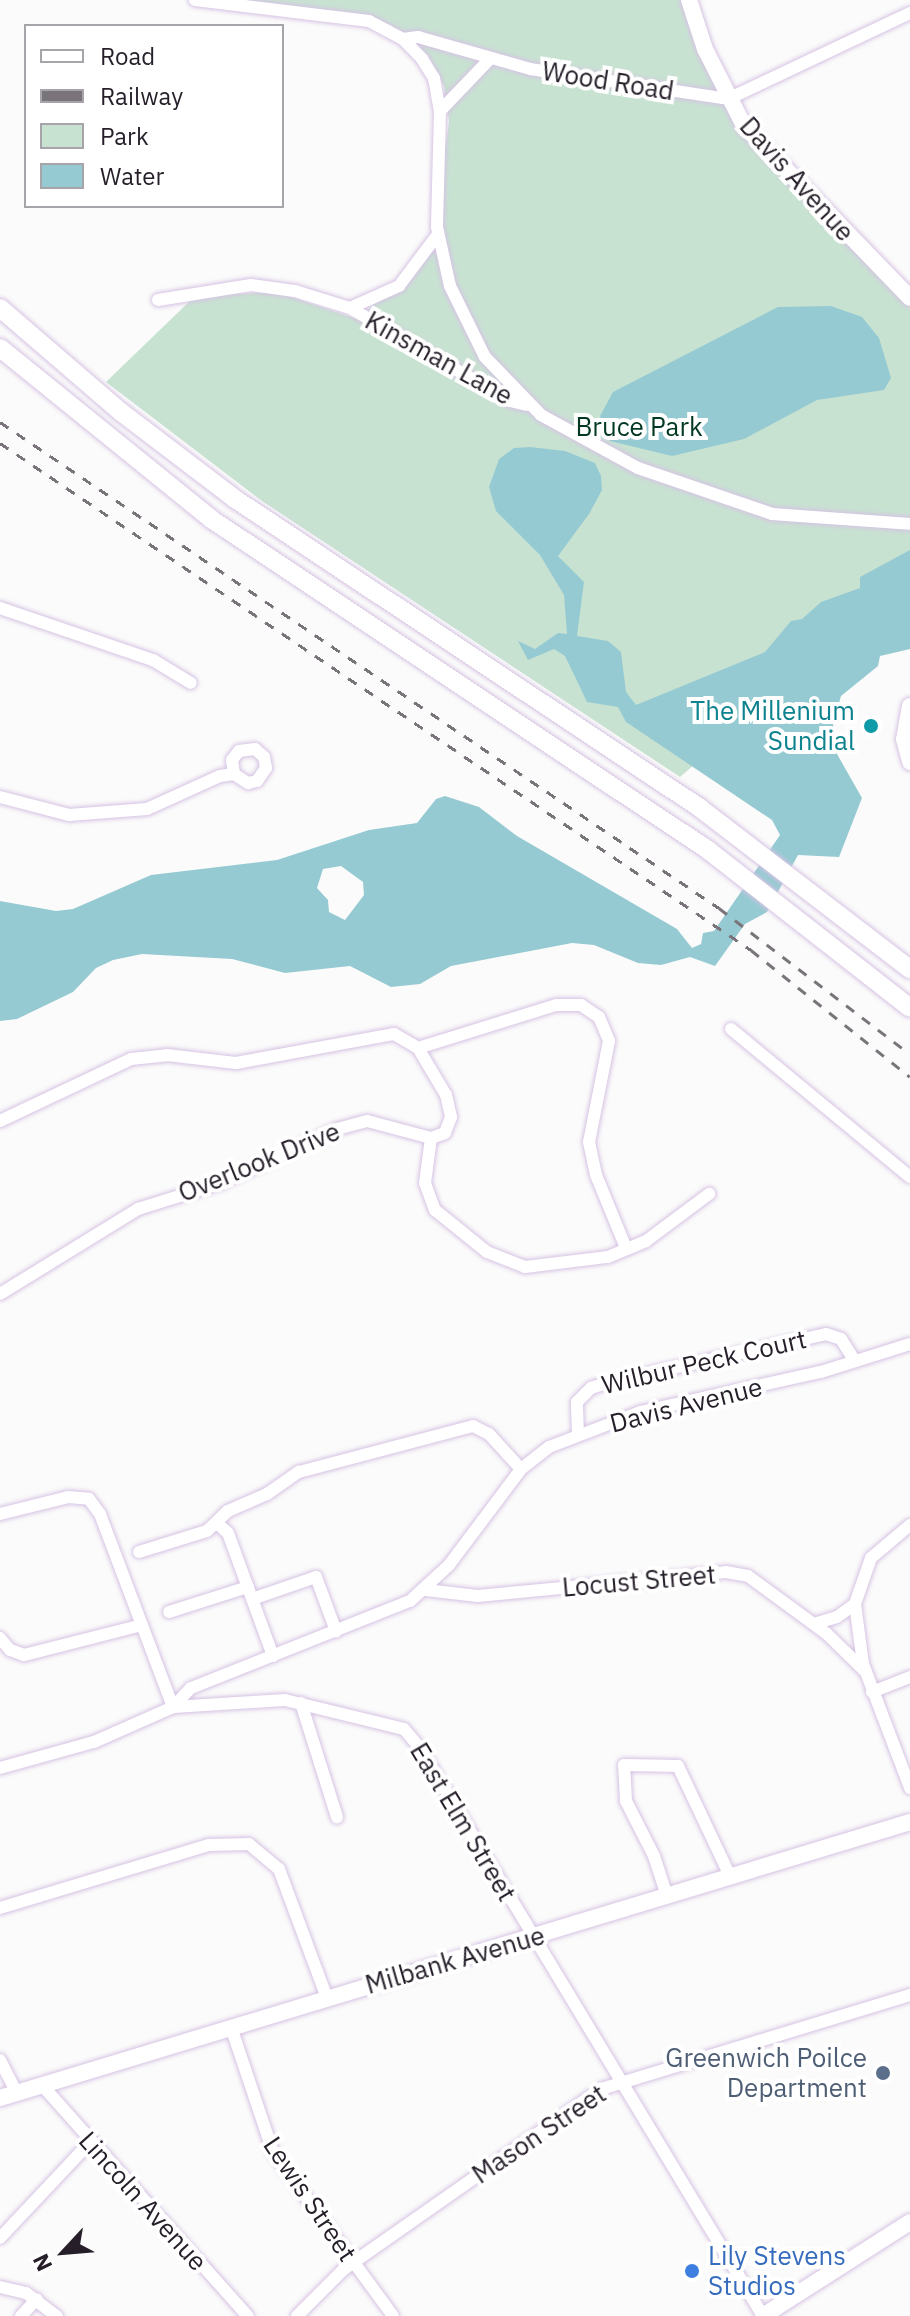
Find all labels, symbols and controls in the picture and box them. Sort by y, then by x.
legend [24,24,284,208]
text: Road [100,40,155,72]
street label: Wood Road [540,55,676,107]
text: Railway [100,80,183,112]
street label: Davis Avenue [733,111,861,247]
text: Park [100,120,149,152]
text: Water [100,160,164,192]
street label: Kinsman Lane [360,305,518,411]
park label: Bruce Park [575,411,703,443]
place label: The Millenium Sundial [690,695,855,756]
marker: The Millenium Sundial [862,717,880,735]
street label: Overlook Drive [174,1115,344,1209]
street label: Wilbur Peck Court [599,1323,809,1401]
street label: Davis Avenue [607,1371,765,1439]
street label: Locust Street [561,1559,717,1603]
street label: East Elm Street [403,1737,523,1907]
street label: Milbank Avenue [362,1919,548,2001]
place label: Greenwich Poilce Department [665,2042,867,2104]
marker: Greenwich Poilce Department [874,2064,892,2082]
street label: Mason Street [466,2078,612,2190]
street label: Lincoln Avenue [72,2125,214,2277]
street label: Lewis Street [257,2131,363,2267]
north arrow [24,2212,104,2292]
place label: Lily Stevens Studios [708,2240,846,2302]
text: N [25,2249,59,2276]
marker: Lily Stevens Studios [683,2262,701,2280]

